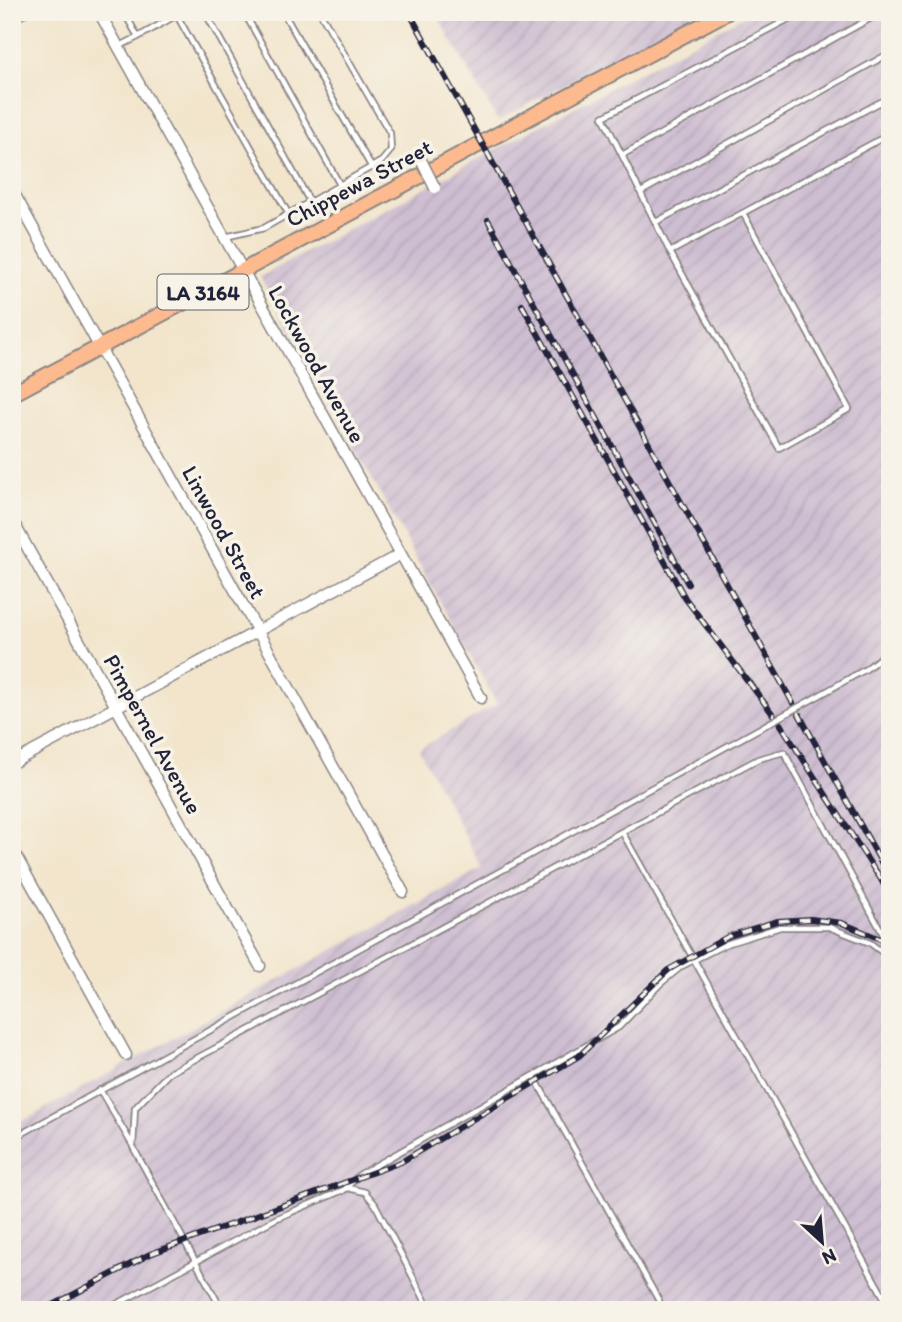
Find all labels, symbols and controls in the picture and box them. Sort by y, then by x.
street label: Chippewa Street [281,133,437,233]
road number: LA 3164 [158,274,248,310]
street label: Lockwood Avenue [262,280,372,448]
street label: Linwood Street [176,460,272,604]
street label: Pimpernel Avenue [97,649,209,819]
north arrow [786,1206,856,1276]
text: N [818,1244,840,1270]

